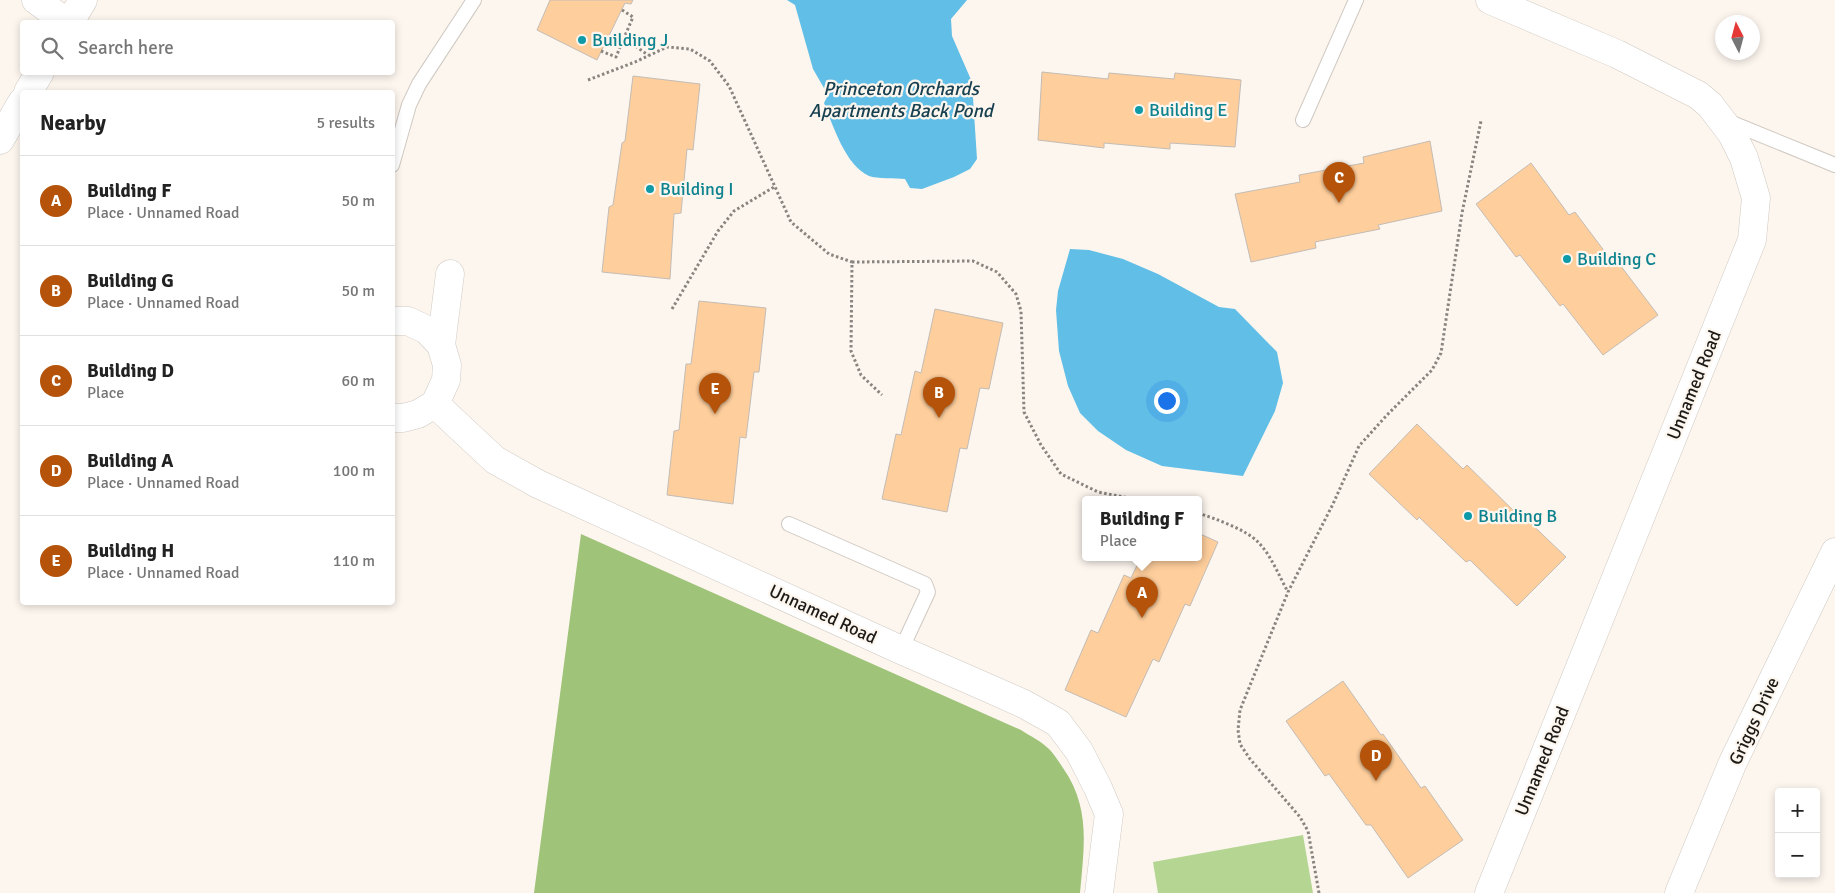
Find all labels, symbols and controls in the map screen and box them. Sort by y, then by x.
north arrow [1715,15,1760,60]
search box [20,20,395,75]
place label: Building J [592,29,668,51]
icon: search [38,34,66,62]
marker: Building J [576,34,588,46]
text: Search here [78,36,174,60]
water label: Princeton Orchards Apartments Back Pond [809,77,995,123]
place label: Building E [1149,99,1228,121]
marker: Building E [1133,104,1145,116]
text: Nearby [40,110,106,136]
text: 5 results [316,113,375,133]
pin: C [1323,162,1355,203]
place label: Building I [660,178,734,200]
text: Building F [87,179,171,203]
marker: Building I [644,183,656,195]
text: A [51,191,61,211]
text: 50 m [341,191,375,211]
text: Place · Unnamed Road [87,203,240,223]
place label: Building C [1577,248,1656,270]
marker: Building C [1561,253,1573,265]
text: Building G [87,269,174,293]
text: B [51,281,61,301]
text: 50 m [341,281,375,301]
text: Place · Unnamed Road [87,293,240,313]
street label: Unnamed Road [1662,327,1726,443]
text: Building D [87,359,174,383]
text: C [51,371,61,391]
text: 60 m [341,371,375,391]
pin: E [699,373,731,414]
pin: B [923,377,955,418]
text: Place [87,383,124,403]
your location [1154,388,1180,414]
text: Building A [87,449,173,473]
text: D [51,461,61,481]
text: 100 m [333,461,375,481]
text: Place · Unnamed Road [87,473,240,493]
popup [1082,496,1202,561]
place label: Building B [1478,505,1557,527]
text: Building F [1100,507,1184,531]
marker: Building B [1462,510,1474,522]
text: Place [1100,531,1137,551]
text: Building H [87,539,174,563]
text: E [51,551,61,571]
text: 110 m [333,551,375,571]
text: Place · Unnamed Road [87,563,240,583]
pin: A [1126,577,1158,618]
street label: Unnamed Road [766,579,880,649]
street label: Griggs Drive [1724,674,1784,768]
street label: Unnamed Road [1510,703,1574,819]
pin: D [1360,740,1392,781]
map controls [1775,788,1820,878]
button: + [1775,788,1820,833]
button: − [1775,833,1820,878]

